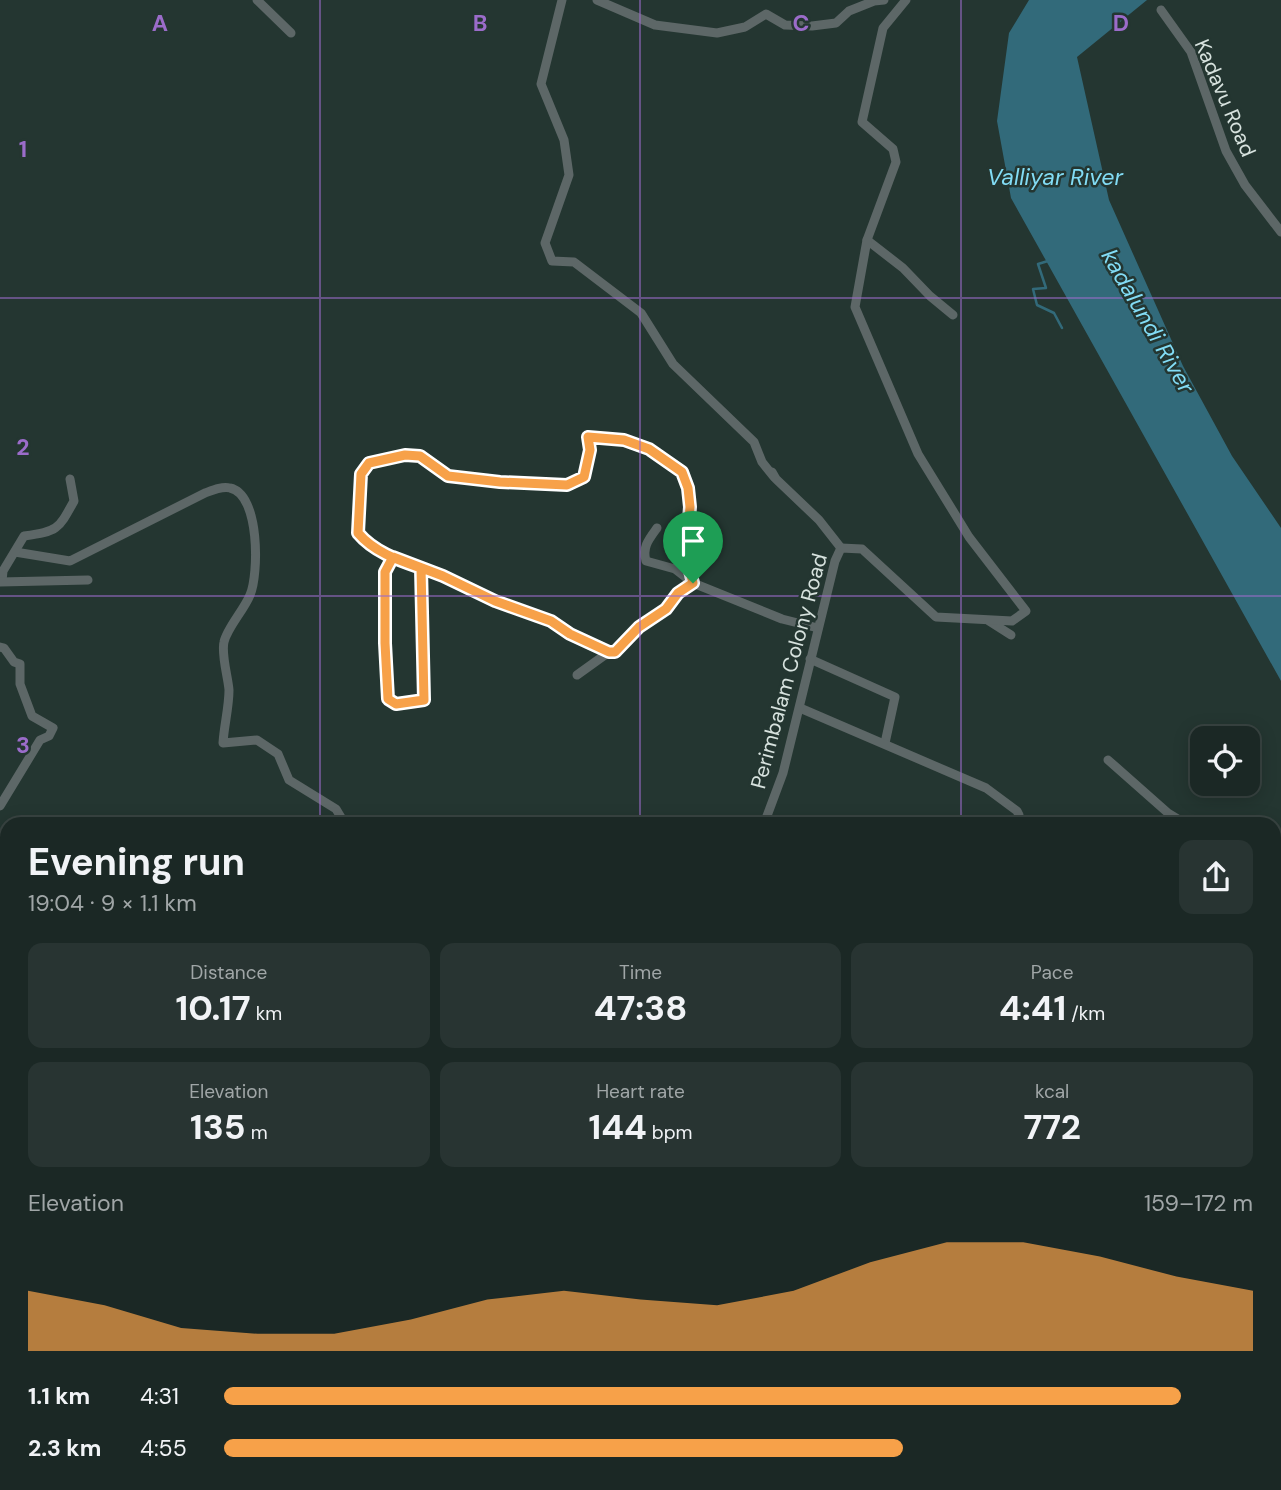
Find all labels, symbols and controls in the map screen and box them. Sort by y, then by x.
text: A [152,8,168,38]
text: B [473,8,487,38]
text: C [793,8,809,38]
text: D [1113,8,1129,38]
street label: Kadavu Road [1188,35,1262,161]
text: 1 [19,134,27,164]
water label: Valliyar River [987,162,1124,192]
water label: kadalundi River [1095,243,1202,400]
text: 2 [16,432,30,462]
pin [663,511,723,583]
icon: arrive [674,522,712,560]
street label: Perimbalam Colony Road [744,550,834,792]
map controls [1190,726,1260,796]
button: locate [1190,726,1260,796]
text: 3 [16,730,30,760]
text: Evening run [28,837,245,887]
button: share [1179,840,1253,914]
text: 19:04 · 9 × 1.1 km [28,888,197,918]
text: Distance [190,960,267,985]
text: Time [619,960,662,985]
text: Pace [1031,960,1073,985]
text: 10.17 [175,985,251,1031]
text: 47:38 [594,985,687,1031]
text: 4:41 [999,985,1066,1031]
text: km [251,1001,282,1026]
text: /km [1066,1001,1105,1026]
text: Elevation [189,1079,268,1104]
text: Heart rate [596,1079,685,1104]
text: kcal [1035,1079,1069,1104]
text: 135 [190,1104,246,1150]
text: 144 [588,1104,647,1150]
text: 772 [1023,1104,1081,1150]
text: m [246,1120,268,1145]
text: bpm [647,1120,693,1145]
text: Elevation [28,1188,124,1218]
text: 159–172 m [1144,1188,1253,1218]
text: 1.1 km [28,1381,90,1411]
text: 4:31 [140,1381,179,1411]
text: 2.3 km [28,1433,101,1463]
text: 4:55 [140,1433,187,1463]

